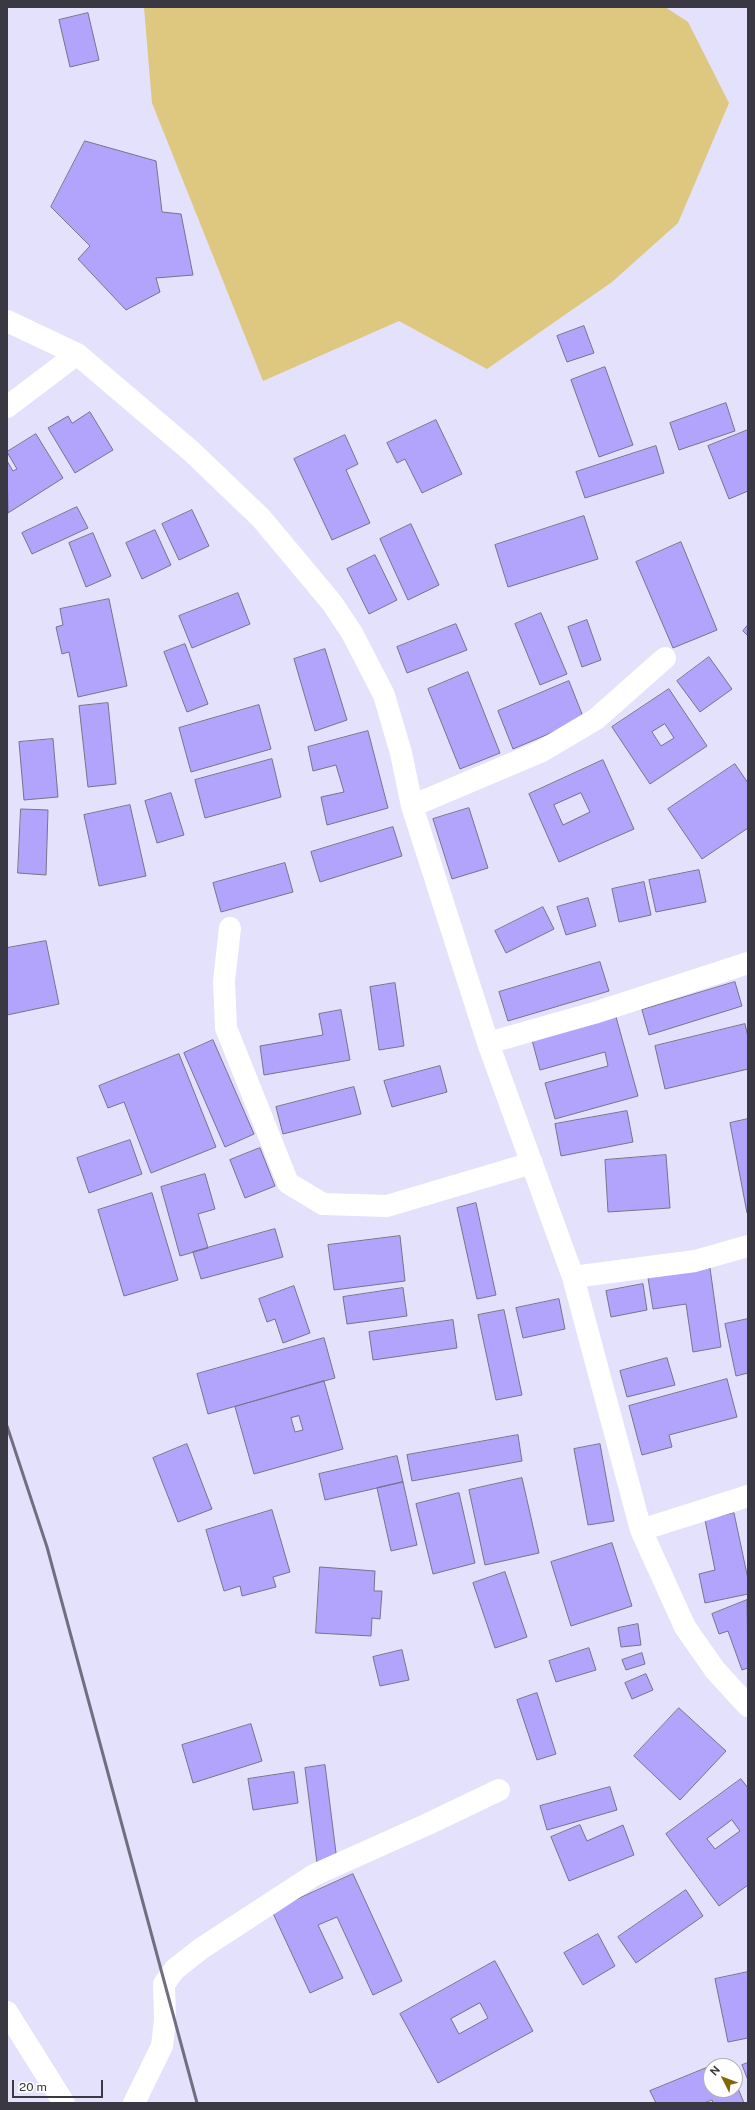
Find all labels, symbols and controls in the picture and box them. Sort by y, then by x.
north arrow [703,2058,743,2098]
text: N [707,2063,722,2078]
scale bar [14,2072,105,2098]
text: 20 m [19,2080,47,2094]

